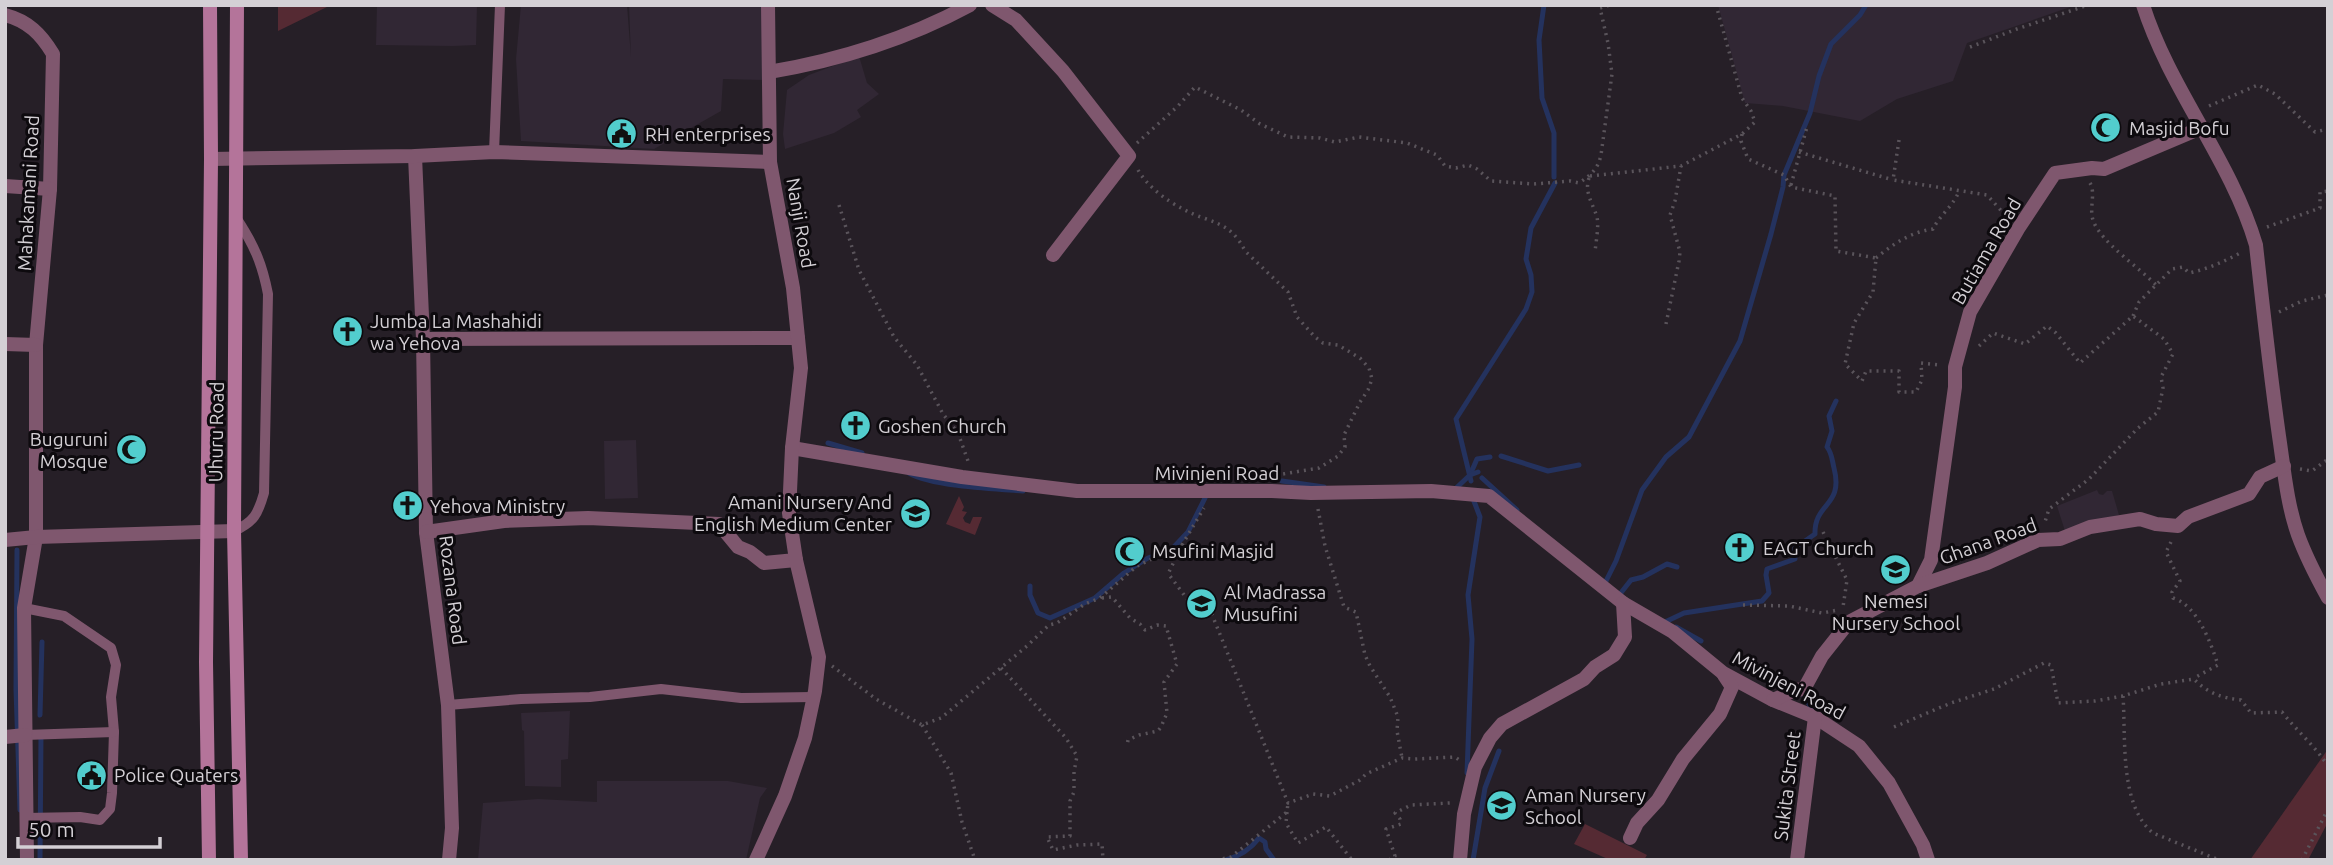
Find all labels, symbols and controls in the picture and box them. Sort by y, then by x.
mosque icon: Masjid Bofu [2089,111,2123,145]
street label: Mahakamani Road [13,115,43,271]
public building icon: RH enterprises [605,117,639,151]
place label: Masjid Bofu [2129,117,2230,139]
place label: RH enterprises [645,123,771,145]
street label: Nanji Road [782,176,820,270]
street label: Butiama Road [1947,194,2025,308]
place label: Jumba La Mashahidi wa Yehova [370,310,542,354]
church icon: Jumba La Mashahidi wa Yehova [330,315,364,349]
street label: Uhuru Road [204,381,228,483]
church icon: Goshen Church [838,409,872,443]
place label: Goshen Church [878,415,1007,437]
place label: Buguruni Mosque [30,428,108,472]
mosque icon: Buguruni Mosque [114,433,148,467]
street label: Mivinjeni Road [1155,462,1279,484]
church icon: Yehova Ministry [390,489,424,523]
place label: Amani Nursery And English Medium Center [694,491,892,535]
place label: Yehova Ministry [430,495,565,517]
school or university icon: Amani Nursery And English Medium Center [898,496,932,530]
street label: Ghana Road [1936,513,2040,569]
church icon: EAGT Church [1723,531,1757,565]
street label: Rozana Road [435,534,471,646]
mosque icon: Msufini Masjid [1112,534,1146,568]
place label: EAGT Church [1763,537,1874,559]
place label: Msufini Masjid [1152,540,1274,562]
school or university icon: Nemesi Nursery School [1879,553,1913,587]
place label: Al Madrassa Musufini [1224,581,1326,625]
school or university icon: Al Madrassa Musufini [1184,586,1218,620]
place label: Nemesi Nursery School [1832,590,1960,634]
street label: Mivinjeni Road [1729,646,1849,724]
street label: Sukita Street [1769,730,1805,842]
public building icon: Police Quaters [74,758,108,792]
place label: Police Quaters [114,764,238,786]
place label: Aman Nursery School [1525,784,1646,828]
school or university icon: Aman Nursery School [1485,789,1519,823]
scale bar [18,806,159,850]
text: 50 m [28,817,75,841]

